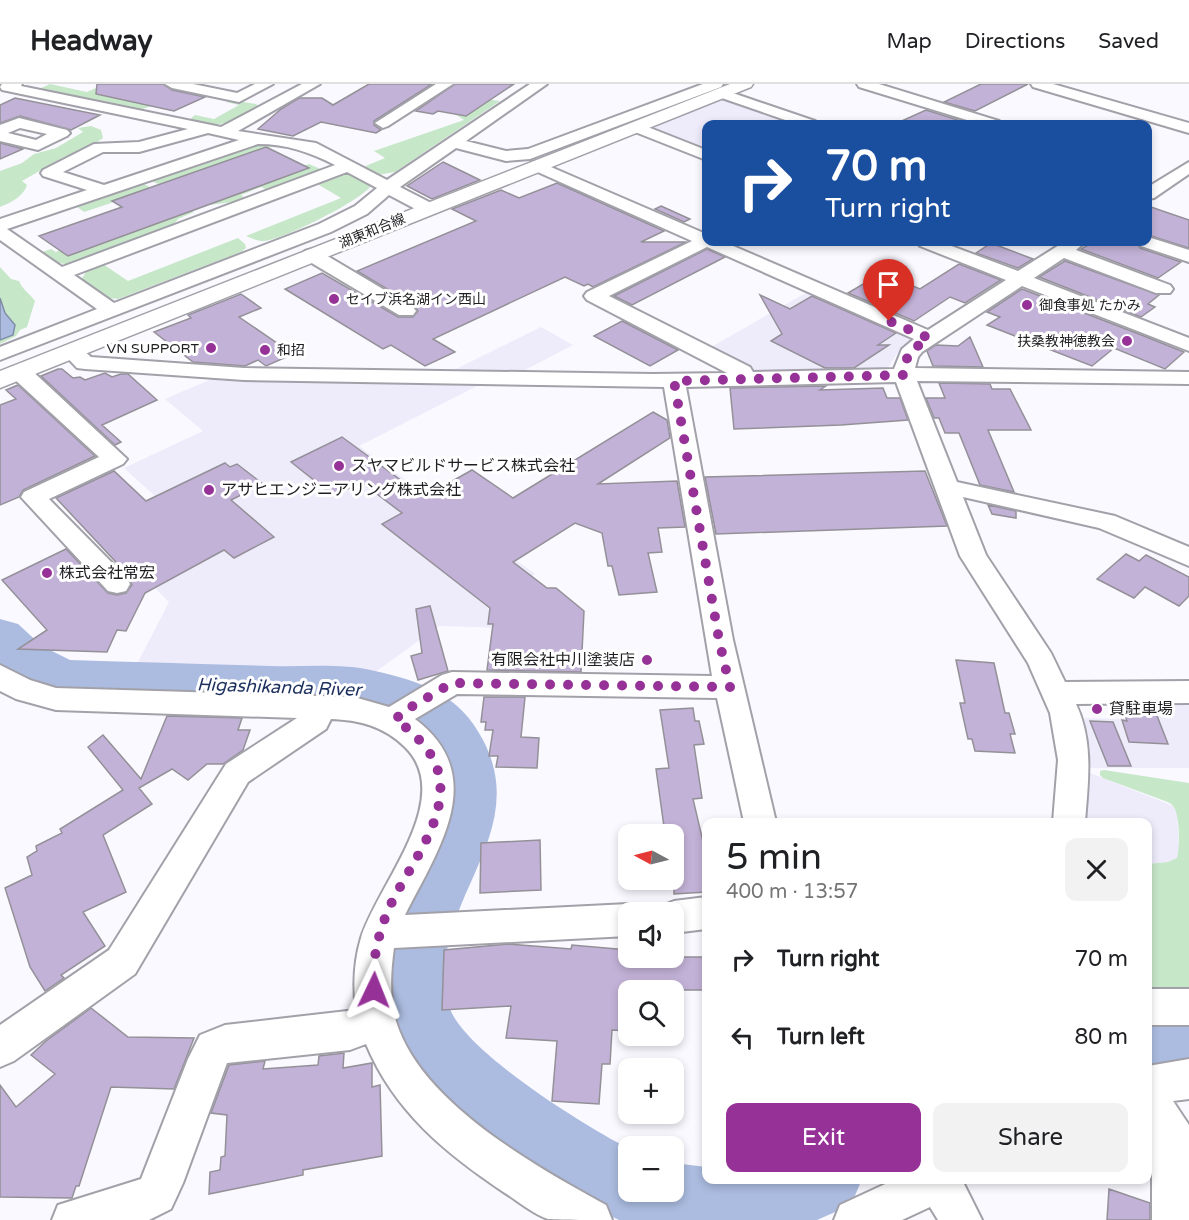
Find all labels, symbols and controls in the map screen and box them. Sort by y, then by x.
text: Headway [30,24,153,58]
text: Map [886,29,932,54]
text: Directions [965,29,1065,54]
text: Saved [1098,29,1159,54]
text: 70 m [825,141,927,192]
icon: right [726,144,804,222]
text: Turn right [825,192,951,225]
street label: 湖東和合線 [336,210,408,252]
pin [863,259,914,321]
icon: arrive [872,268,905,301]
place label: セイブ浜名湖イン西山 [346,291,486,308]
marker: セイブ浜名湖イン西山 [327,292,341,306]
place label: 御食事処 たかみ [1039,297,1141,314]
marker: 御食事処 たかみ [1020,298,1034,312]
place label: 扶桑教神徳教会 [1017,333,1115,350]
marker: 扶桑教神徳教会 [1120,334,1134,348]
place label: VN SUPPORT [106,340,199,357]
marker: VN SUPPORT [204,341,218,355]
place label: 和招 [277,342,305,359]
marker: 和招 [258,343,272,357]
place label: スヤマビルドサービス株式会社 [351,456,575,476]
marker: スヤマビルドサービス株式会社 [332,459,346,473]
place label: アサヒエンジニアリング株式会社 [221,480,461,500]
marker: アサヒエンジニアリング株式会社 [202,483,216,497]
place label: 株式会社常宏 [59,563,155,583]
marker: 株式会社常宏 [40,566,54,580]
place label: 有限会社中川塗装店 [491,650,635,670]
marker: 有限会社中川塗装店 [640,653,654,667]
water label: Higashikanda River [197,673,363,701]
place label: 貸駐車場 [1109,699,1173,719]
marker: 貸駐車場 [1090,702,1104,716]
north arrow [618,824,684,890]
map controls [618,824,684,1202]
text: 5 min [726,836,822,879]
button: close [1065,838,1128,901]
text: 400 m · 13:57 [726,880,858,904]
button: sound [618,902,684,968]
icon: right [726,943,759,976]
text: Turn right [777,946,879,972]
text: 70 m [1074,946,1128,972]
position arrow [342,958,406,1022]
button: search [618,980,684,1046]
icon: left [726,1021,759,1054]
text: Turn left [777,1024,865,1050]
text: 80 m [1074,1024,1128,1050]
button: + [618,1058,684,1124]
button: Exit [726,1103,921,1172]
button: Share [933,1103,1128,1172]
button: − [618,1136,684,1202]

